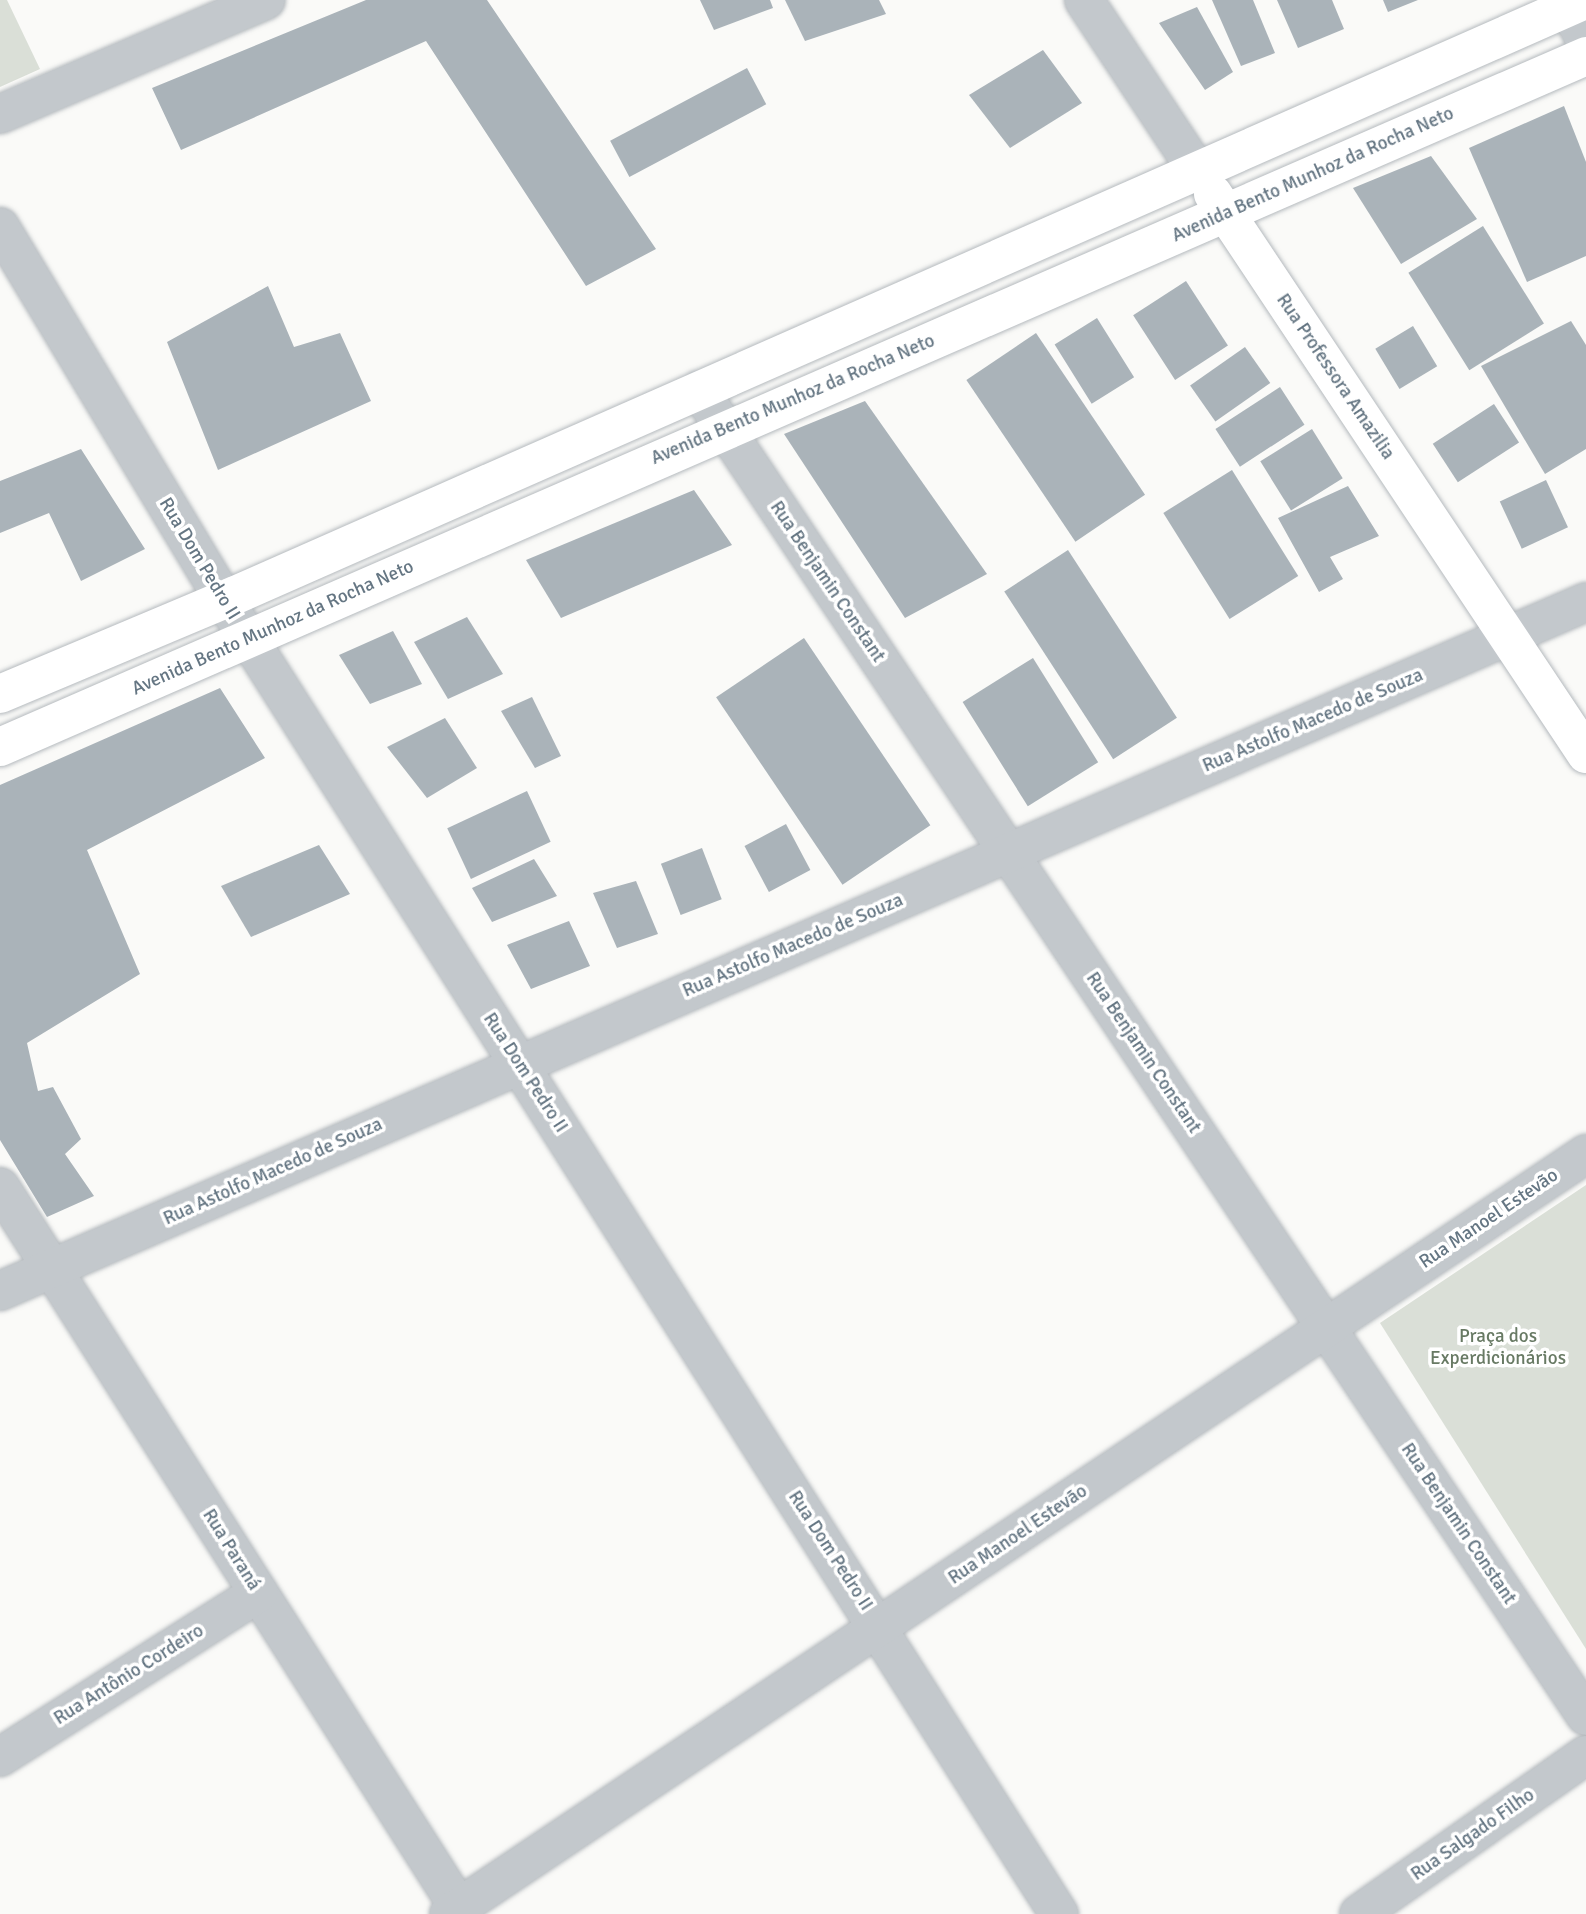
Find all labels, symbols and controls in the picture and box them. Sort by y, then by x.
street label: Avenida Bento Munhoz da Rocha Neto [1169,102,1457,248]
street label: Rua Professora Amazilia [1271,290,1399,464]
street label: Avenida Bento Munhoz da Rocha Neto [648,330,938,470]
street label: Rua Dom Pedro II [154,494,244,624]
street label: Rua Benjamin Constant [765,497,889,667]
street label: Avenida Bento Munhoz da Rocha Neto [129,555,417,701]
street label: Rua Astolfo Macedo de Souza [1199,664,1427,778]
street label: Rua Astolfo Macedo de Souza [679,889,907,1003]
street label: Rua Benjamin Constant [1081,968,1205,1138]
street label: Rua Dom Pedro II [478,1009,572,1137]
street label: Rua Astolfo Macedo de Souza [160,1113,386,1231]
street label: Rua Manoel Estevão [1415,1164,1563,1274]
park label: Praça dos Experdicionários [1430,1326,1566,1370]
street label: Rua Benjamin Constant [1396,1439,1520,1609]
street label: Rua Manoel Estevão [944,1480,1092,1590]
street label: Rua Dom Pedro II [783,1487,877,1615]
street label: Rua Paraná [197,1505,265,1595]
street label: Rua Antônio Cordeiro [50,1620,208,1730]
street label: Rua Salgado Filho [1407,1784,1539,1886]

